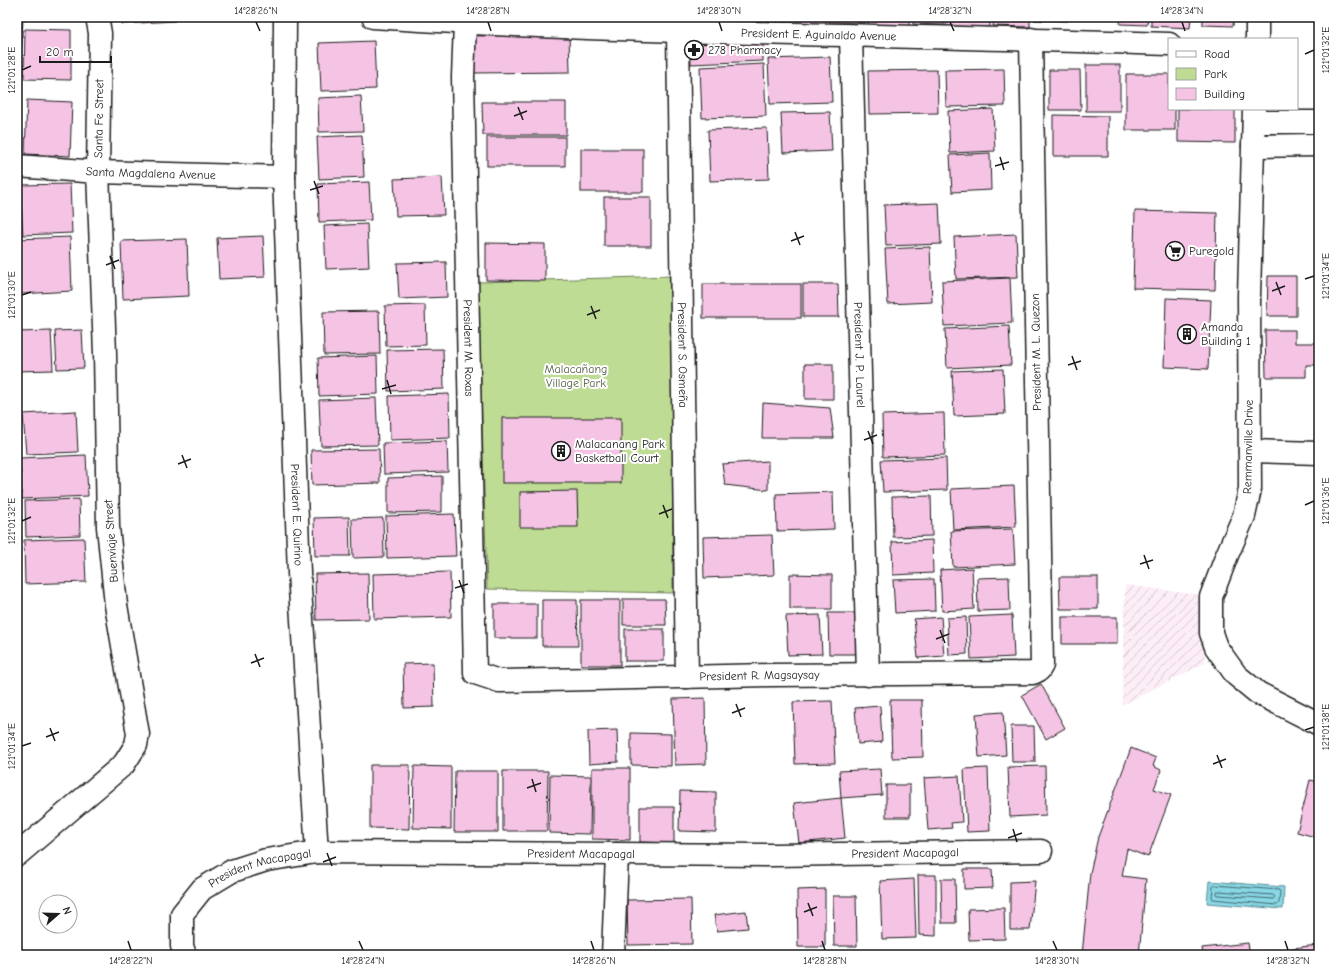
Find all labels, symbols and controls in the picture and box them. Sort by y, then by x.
text: 14°28'26"N [234,5,278,17]
text: 14°28'28"N [466,5,510,17]
text: 14°28'30"N [697,5,741,17]
text: 14°28'32"N [928,5,972,17]
text: 14°28'34"N [1161,5,1203,17]
street label: President E. Aguinaldo Avenue [741,26,897,43]
text: 121°01'32"E [1320,27,1332,73]
scale bar [40,38,111,64]
legend [1168,38,1298,110]
pharmacy icon: 278 Pharmacy [683,39,705,61]
place label: 278 Pharmacy [708,43,782,57]
text: 20 m [46,45,74,59]
text: 121°01'28"E [6,47,18,93]
text: Road [1204,47,1230,61]
text: Park [1204,67,1227,81]
street label: Santa Fe Street [91,78,106,158]
text: Building [1204,87,1245,101]
street label: Santa Magdalena Avenue [85,164,216,182]
supermarket icon: Puregold [1164,240,1186,262]
place label: Puregold [1189,244,1234,258]
text: 121°01'34"E [1320,253,1332,299]
text: 121°01'30"E [6,271,18,319]
street label: President M. L. Quezon [1028,293,1044,411]
street label: President M. Roxas [460,299,476,397]
street label: President S. Osmeña [675,302,690,408]
street label: President J. P. Laurel [851,302,868,408]
place label: Amanda Building 1 [1201,320,1251,348]
building icon: Amanda Building 1 [1176,323,1198,345]
park label: Malacañang Village Park [545,362,607,390]
street label: Remmanville Drive [1240,400,1256,494]
place label: Malacanang Park Basketball Court [575,437,665,465]
building icon: Malacanang Park Basketball Court [550,440,572,462]
street label: President E. Quirino [288,463,306,566]
text: 121°01'36"E [1320,478,1332,524]
text: 121°01'32"E [6,498,18,544]
street label: Buenviaje Street [101,499,121,583]
street label: President R. Magsaysay [699,668,820,684]
text: 121°01'38"E [1320,704,1332,750]
text: 121°01'34"E [6,723,18,769]
street label: President Macapagal [851,845,959,861]
street label: President Macapagal [206,846,312,891]
street label: President Macapagal [527,846,635,861]
north arrow [38,894,78,934]
text: N [60,905,74,916]
text: 14°28'22"N [109,955,153,967]
text: 14°28'24"N [342,955,384,967]
text: 14°28'26"N [572,955,616,967]
text: 14°28'28"N [803,955,847,967]
text: 14°28'30"N [1035,955,1079,967]
text: 14°28'32"N [1266,955,1310,967]

